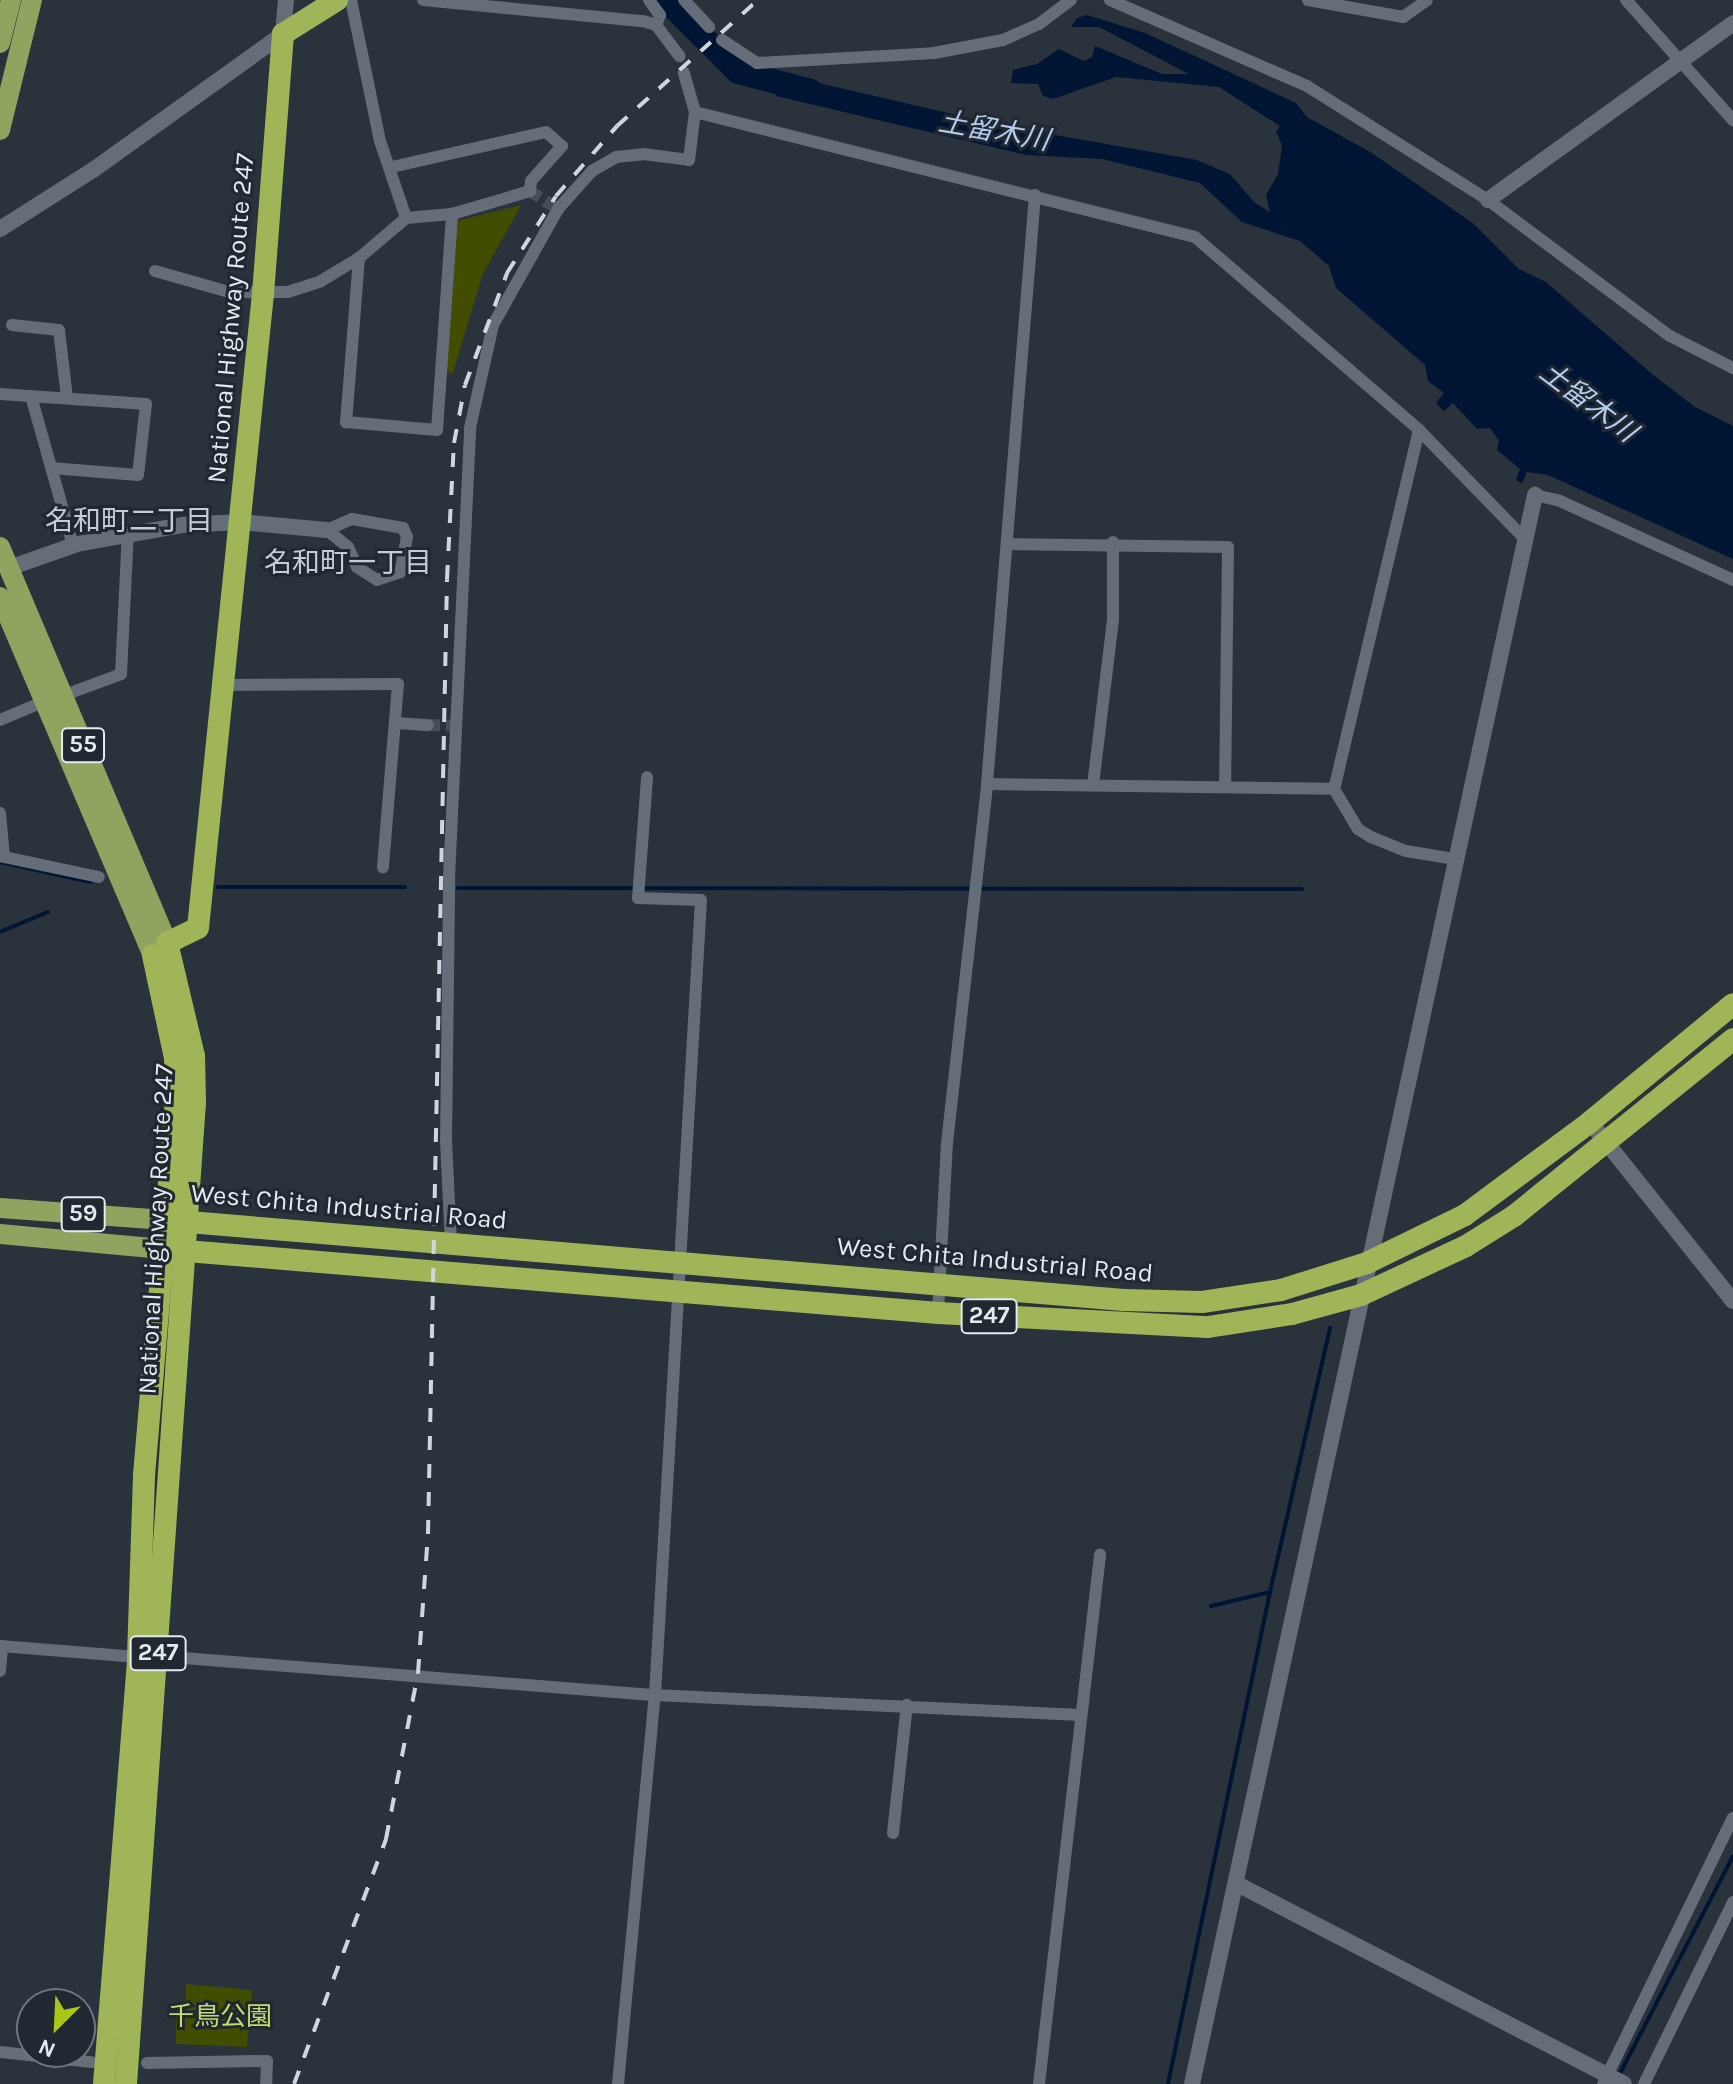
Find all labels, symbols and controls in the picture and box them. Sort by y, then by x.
water label: 土留木川 [936,105,1052,157]
street label: National Highway Route 247 [201,152,261,484]
water label: 土留木川 [1533,355,1643,449]
district label: 名和町二丁目 [45,504,213,538]
district label: 名和町一丁目 [264,546,432,580]
road number: 55 [61,725,105,765]
street label: National Highway Route 247 [132,1063,180,1395]
street label: West Chita Industrial Road [190,1178,508,1236]
road number: 59 [59,1194,107,1234]
street label: West Chita Industrial Road [836,1231,1154,1289]
road number: 247 [959,1296,1019,1336]
road number: 247 [128,1633,188,1673]
north arrow [16,1988,96,2068]
park label: 千鳥公園 [168,2001,272,2033]
text: N [35,2033,60,2063]

